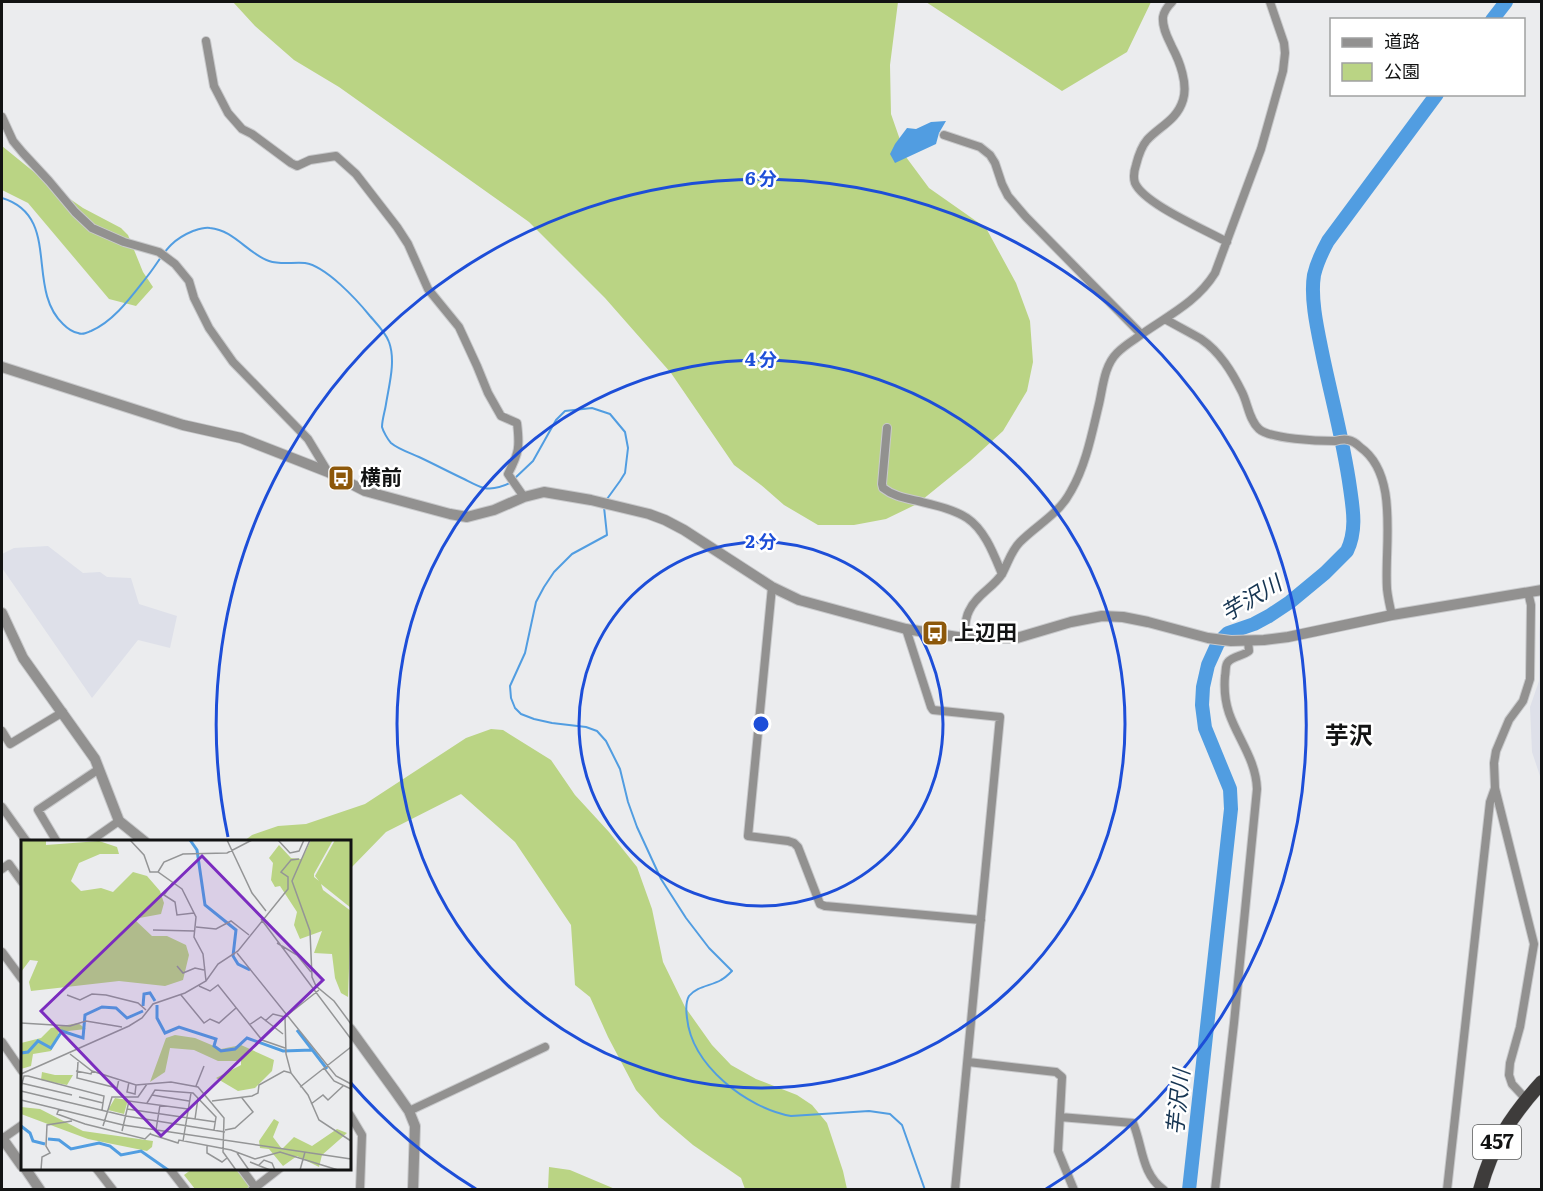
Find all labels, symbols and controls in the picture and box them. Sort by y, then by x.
legend [1330,18,1525,96]
text: 道路 [1384,27,1420,54]
text: 公園 [1384,57,1420,84]
text: 6 分 [745,164,777,191]
text: 4 分 [745,345,777,372]
place label: 横前 [360,460,402,491]
bus stop icon: 横前 [326,463,356,493]
text: 2 分 [745,527,777,554]
water label: 芋沢川 [1213,565,1289,628]
place label: 上辺田 [954,615,1017,646]
bus stop icon: 上辺田 [920,618,950,648]
centre of rings [751,714,771,734]
district label: 芋沢 [1325,716,1373,751]
inset map [21,840,351,1170]
water label: 芋沢川 [1157,1065,1197,1136]
road number: 457 [1473,1125,1521,1159]

